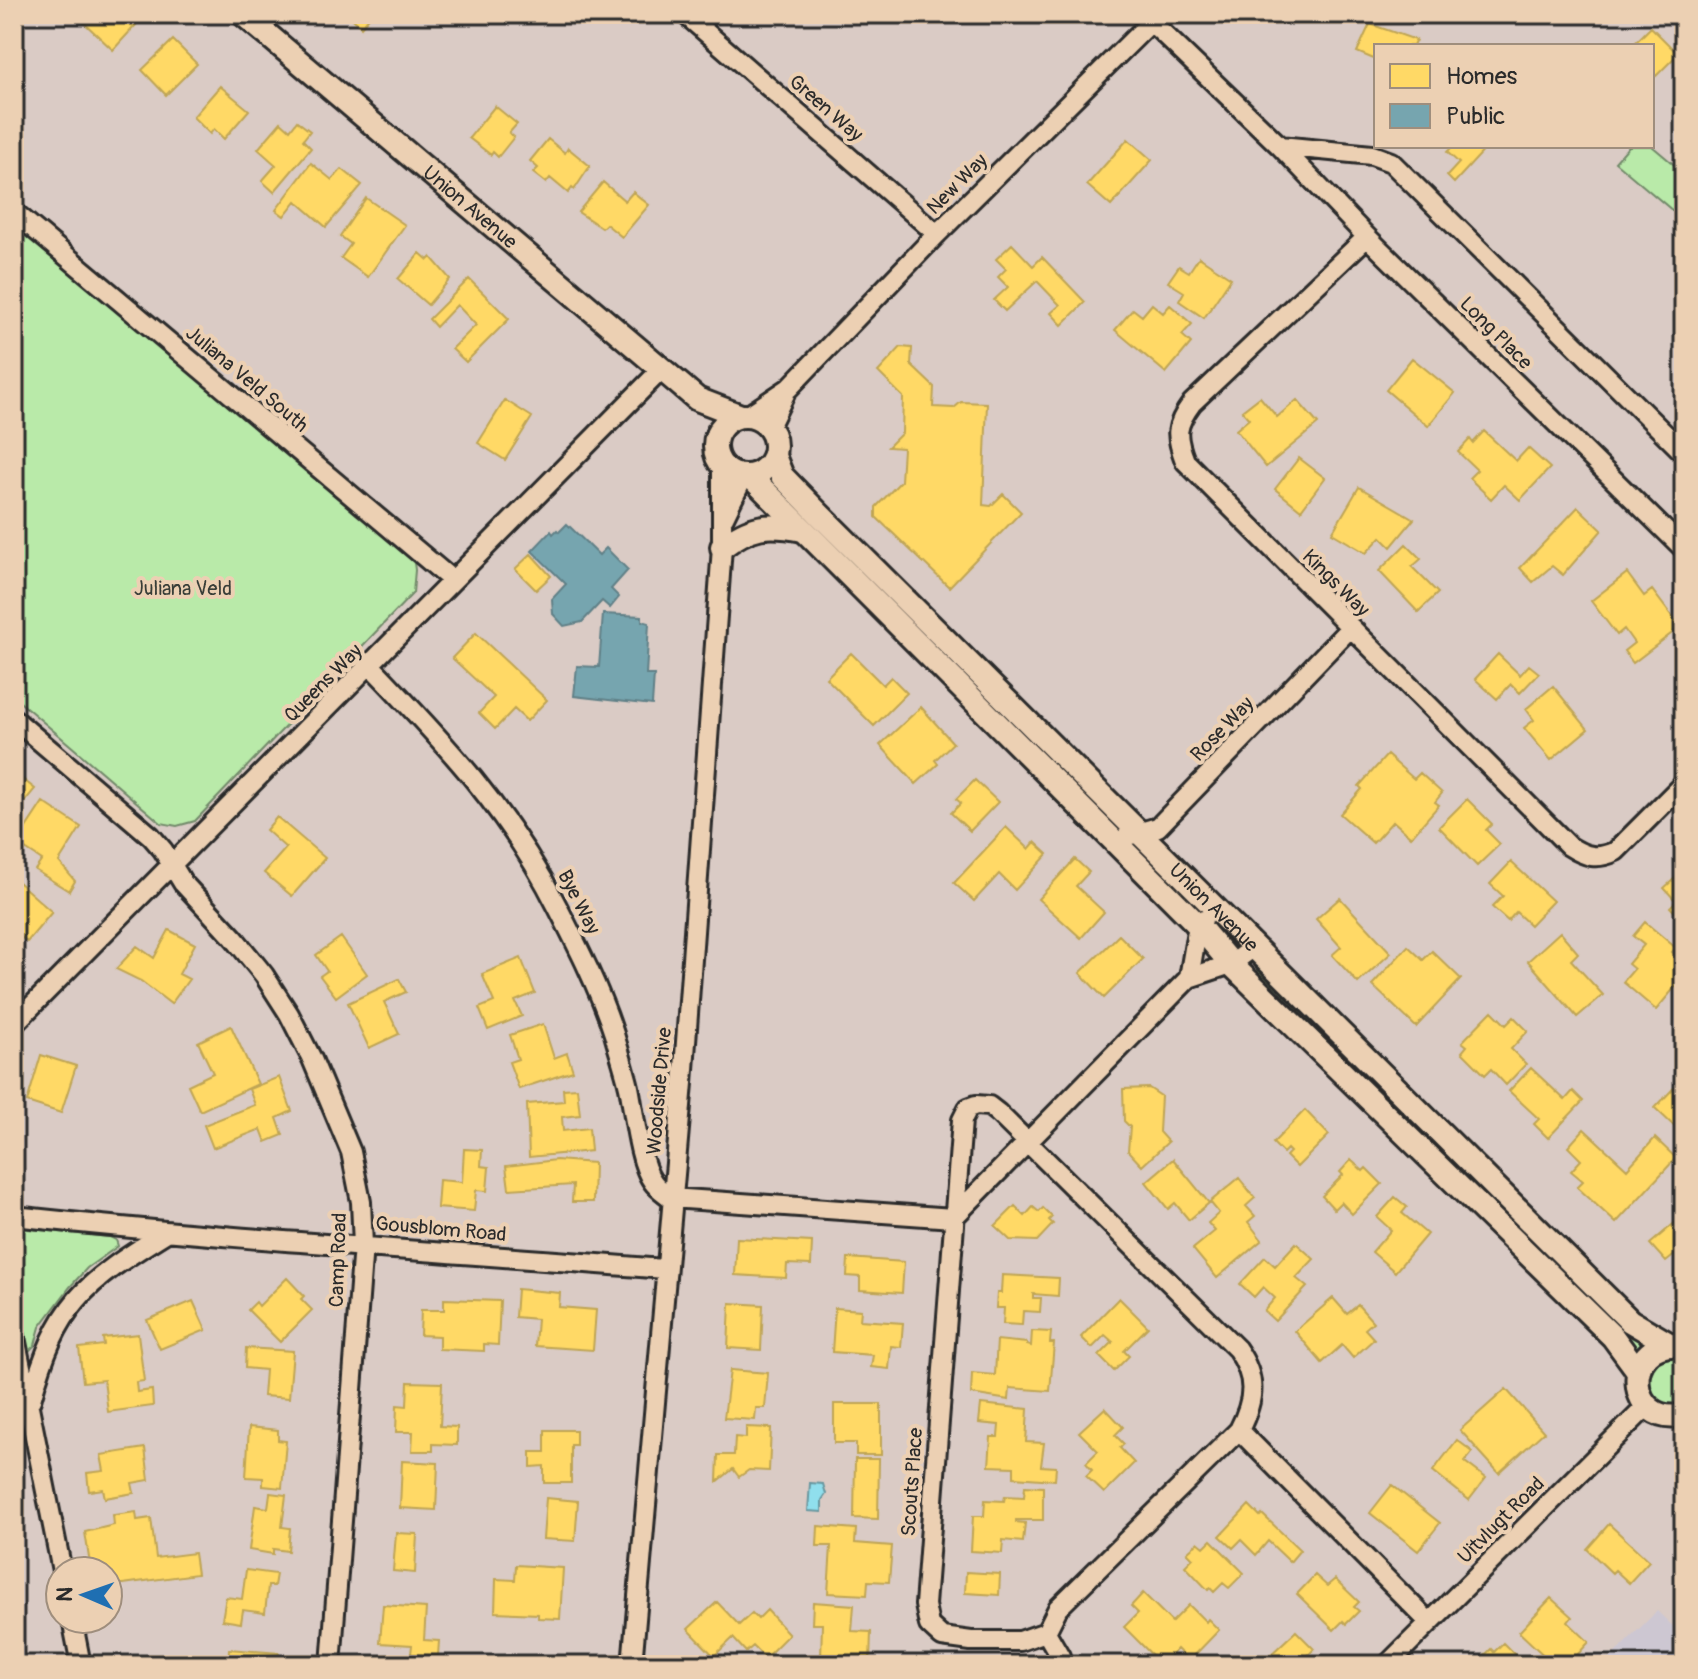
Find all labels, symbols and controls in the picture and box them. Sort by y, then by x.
legend [1374,44,1654,148]
text: Homes [1446,62,1518,91]
street label: Green Way [784,69,868,147]
text: Public [1446,102,1505,131]
street label: New Way [921,148,993,220]
street label: Union Avenue [418,160,523,254]
street label: Long Place [1454,291,1538,375]
street label: Juliana Veld South [181,320,313,438]
street label: Kings Way [1297,544,1375,622]
park label: Juliana Veld [134,576,232,601]
street label: Queens Way [279,638,368,727]
street label: Rose Way [1185,691,1259,767]
street label: Union Avenue [1164,857,1264,957]
street label: Bye Way [552,866,606,939]
street label: Woodside Drive [641,1026,677,1156]
street label: Gousblom Road [375,1211,507,1247]
street label: Camp Road [324,1212,352,1308]
street label: Scouts Place [896,1427,928,1537]
street label: Uitvlugt Road [1452,1471,1550,1569]
north arrow [44,1555,124,1635]
text: N [51,1586,79,1602]

